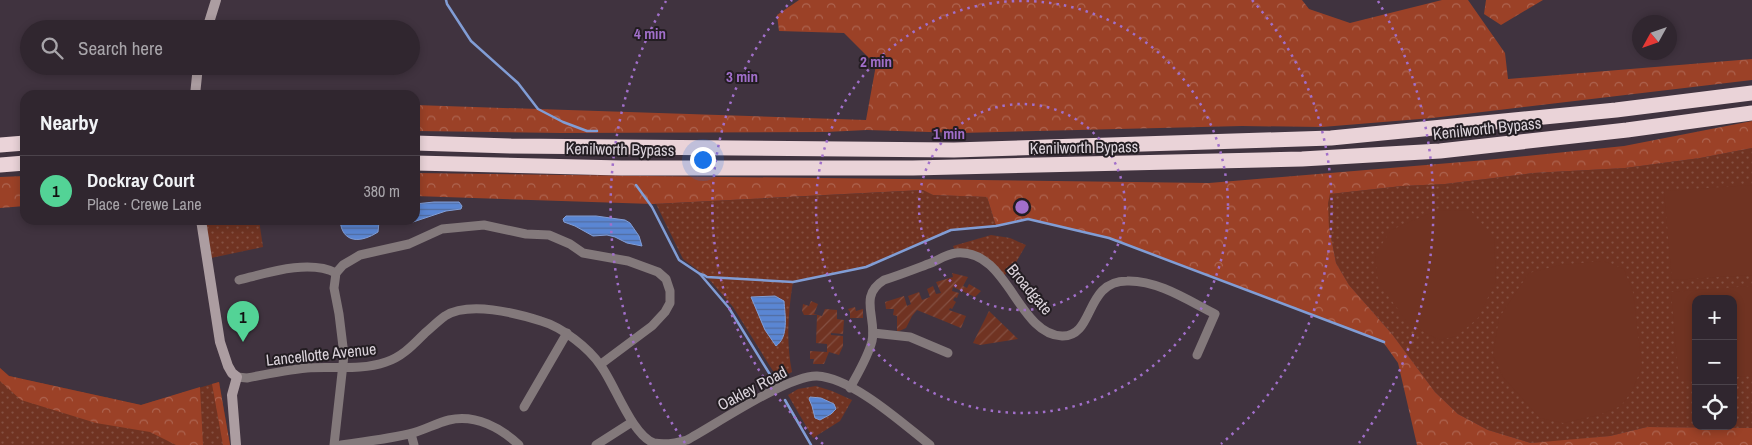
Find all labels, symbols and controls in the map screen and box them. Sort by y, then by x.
north arrow [1632,15,1677,60]
search box [20,20,420,75]
text: 4 min [634,23,666,44]
icon: search [38,34,66,62]
text: Search here [78,35,163,61]
text: 2 min [860,51,892,72]
text: 3 min [726,66,758,87]
text: Nearby [40,108,98,137]
street label: Kenilworth Bypass [1432,111,1542,145]
text: 1 min [933,123,965,144]
street label: Kenilworth Bypass [1029,135,1139,159]
street label: Kenilworth Bypass [565,137,675,161]
your location [690,147,716,173]
text: Dockray Court [87,167,194,193]
text: 1 [52,180,60,202]
text: 380 m [364,180,400,202]
text: Place · Crewe Lane [87,193,202,215]
centre of rings [1013,198,1031,216]
street label: Broadgate [1002,259,1058,319]
map controls [1692,295,1737,430]
button: + [1692,295,1737,340]
pin: 1 [227,301,259,342]
street label: Lancellotte Avenue [265,337,377,371]
button: − [1692,340,1737,385]
street label: Oakley Road [713,360,791,416]
button: locate [1692,385,1737,430]

